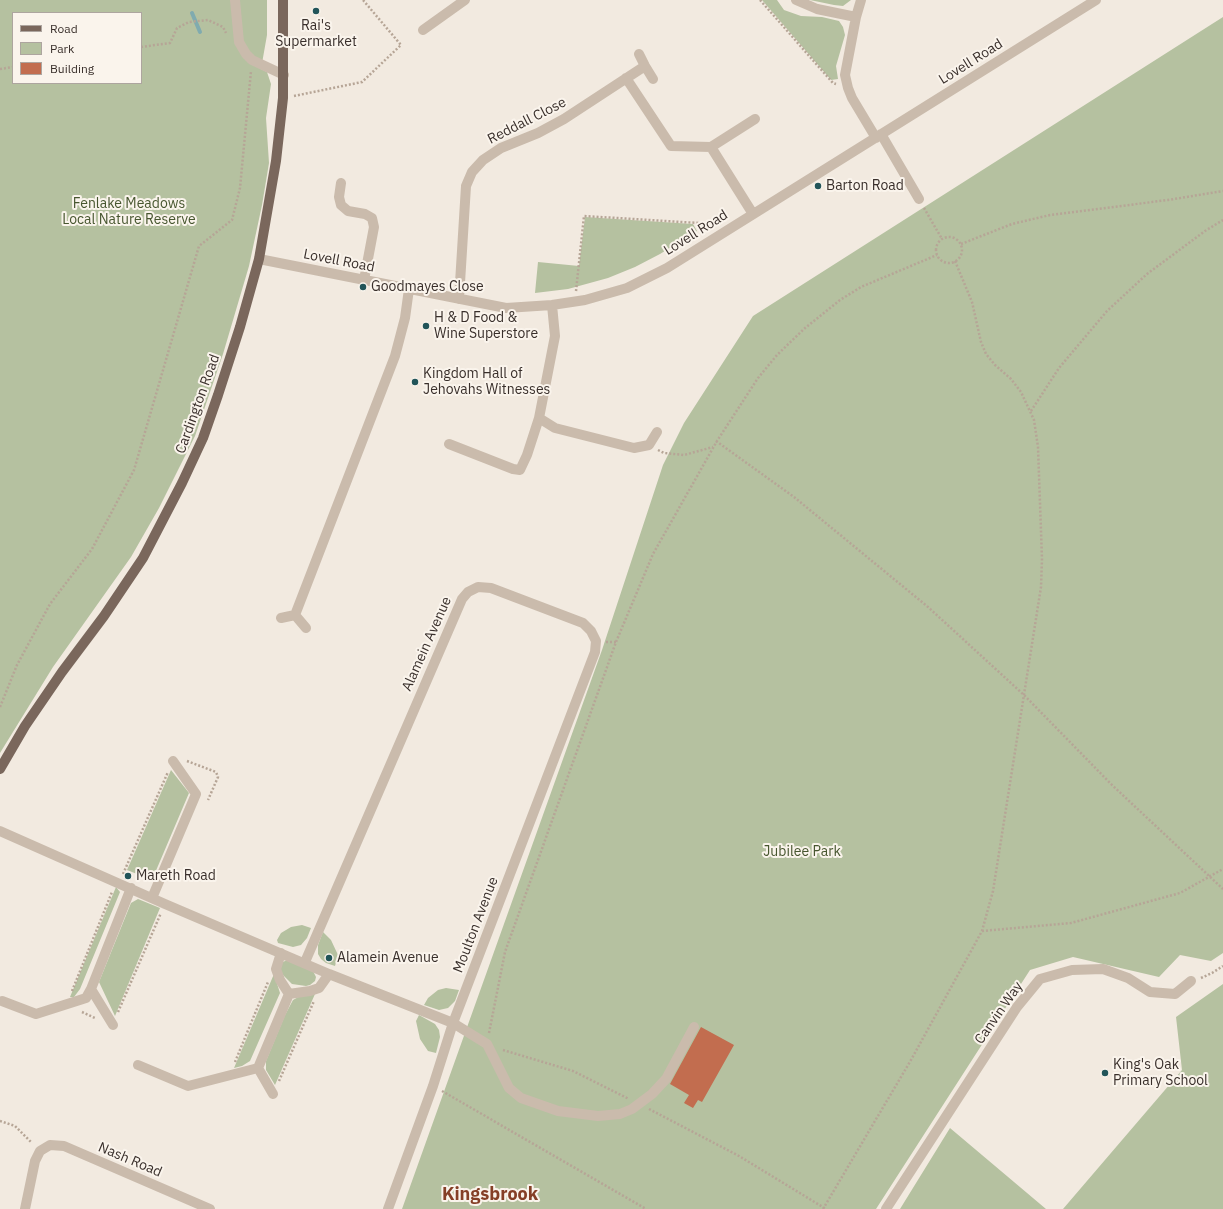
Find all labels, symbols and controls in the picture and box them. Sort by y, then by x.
marker: Rai's Supermarket [311,6,321,16]
legend [12,12,142,84]
place label: Rai's Supermarket [275,18,357,50]
text: Road [50,21,78,36]
street label: Lovell Road [936,36,1006,88]
text: Park [50,41,74,56]
text: Building [50,61,94,76]
street label: Reddall Close [485,94,569,148]
place label: Barton Road [826,178,904,194]
marker: Barton Road [813,181,823,191]
park label: Fenlake Meadows Local Nature Reserve [62,196,196,228]
street label: Lovell Road [661,207,731,259]
street label: Lovell Road [302,246,376,276]
place label: Goodmayes Close [371,279,484,295]
marker: Goodmayes Close [358,282,368,292]
place label: H & D Food & Wine Superstore [434,310,538,342]
marker: H & D Food & Wine Superstore [421,321,431,331]
street label: Cardington Road [172,352,224,456]
place label: Kingdom Hall of Jehovahs Witnesses [423,366,550,398]
marker: Kingdom Hall of Jehovahs Witnesses [410,377,420,387]
street label: Alamein Avenue [399,594,455,694]
park label: Jubilee Park [763,844,841,860]
place label: Mareth Road [136,868,216,884]
marker: Mareth Road [123,871,133,881]
street label: Moulton Avenue [450,875,502,975]
place label: Alamein Avenue [337,950,439,966]
marker: Alamein Avenue [324,953,334,963]
street label: Canvin Way [971,979,1027,1047]
place label: King's Oak Primary School [1113,1057,1208,1090]
marker: King's Oak Primary School [1100,1068,1110,1078]
street label: Nash Road [96,1139,164,1181]
district label: Kingsbrook [442,1184,538,1206]

